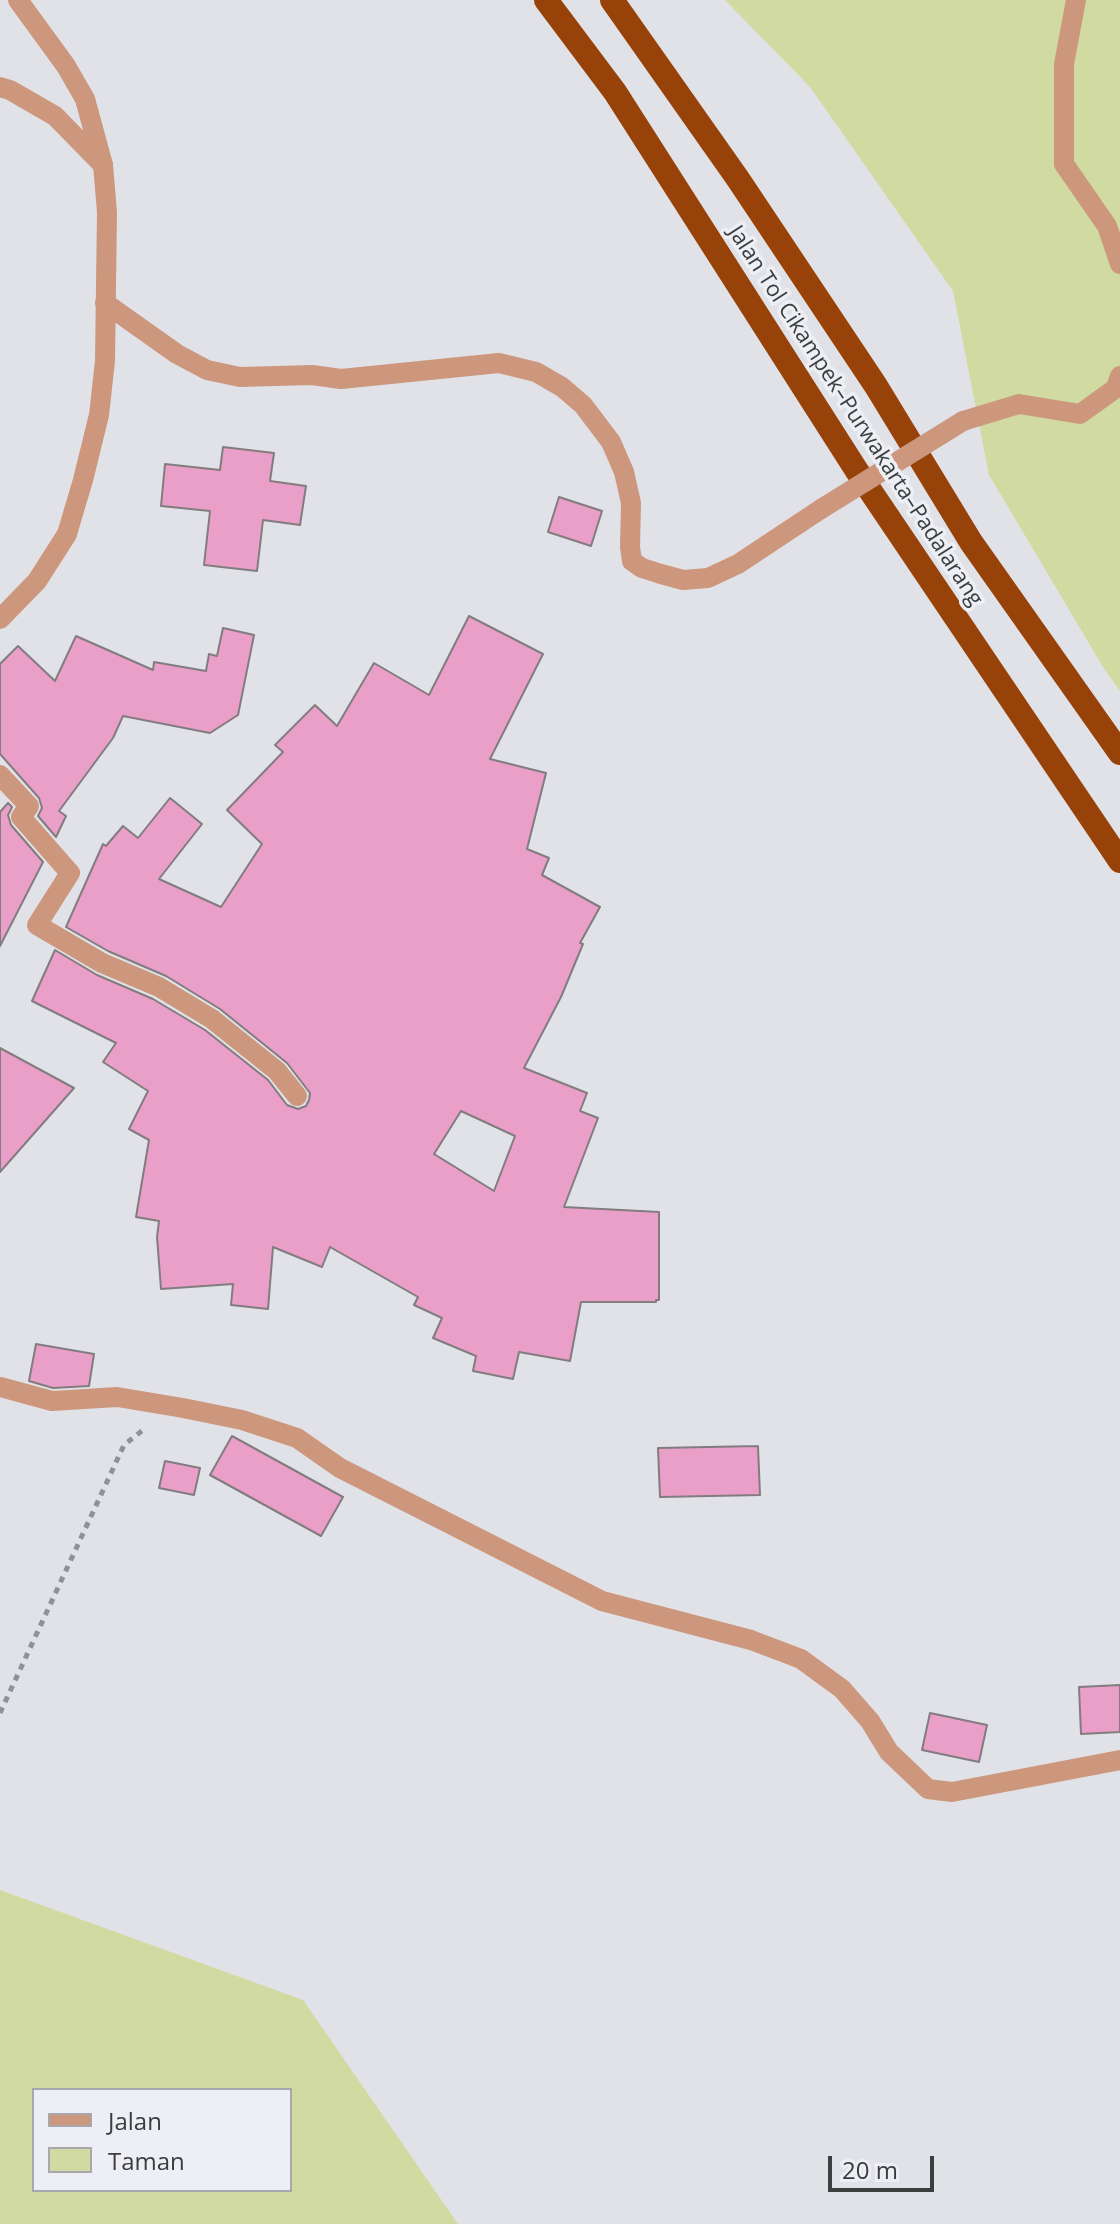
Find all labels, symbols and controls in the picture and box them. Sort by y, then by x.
street label: Jalan Tol Cikampek–Purwakarta–Padalarang [722,221,988,611]
legend [32,2088,292,2192]
text: Jalan [108,2104,162,2137]
scale bar [832,2140,938,2190]
text: Taman [108,2144,185,2177]
text: 20 m [842,2153,898,2186]

